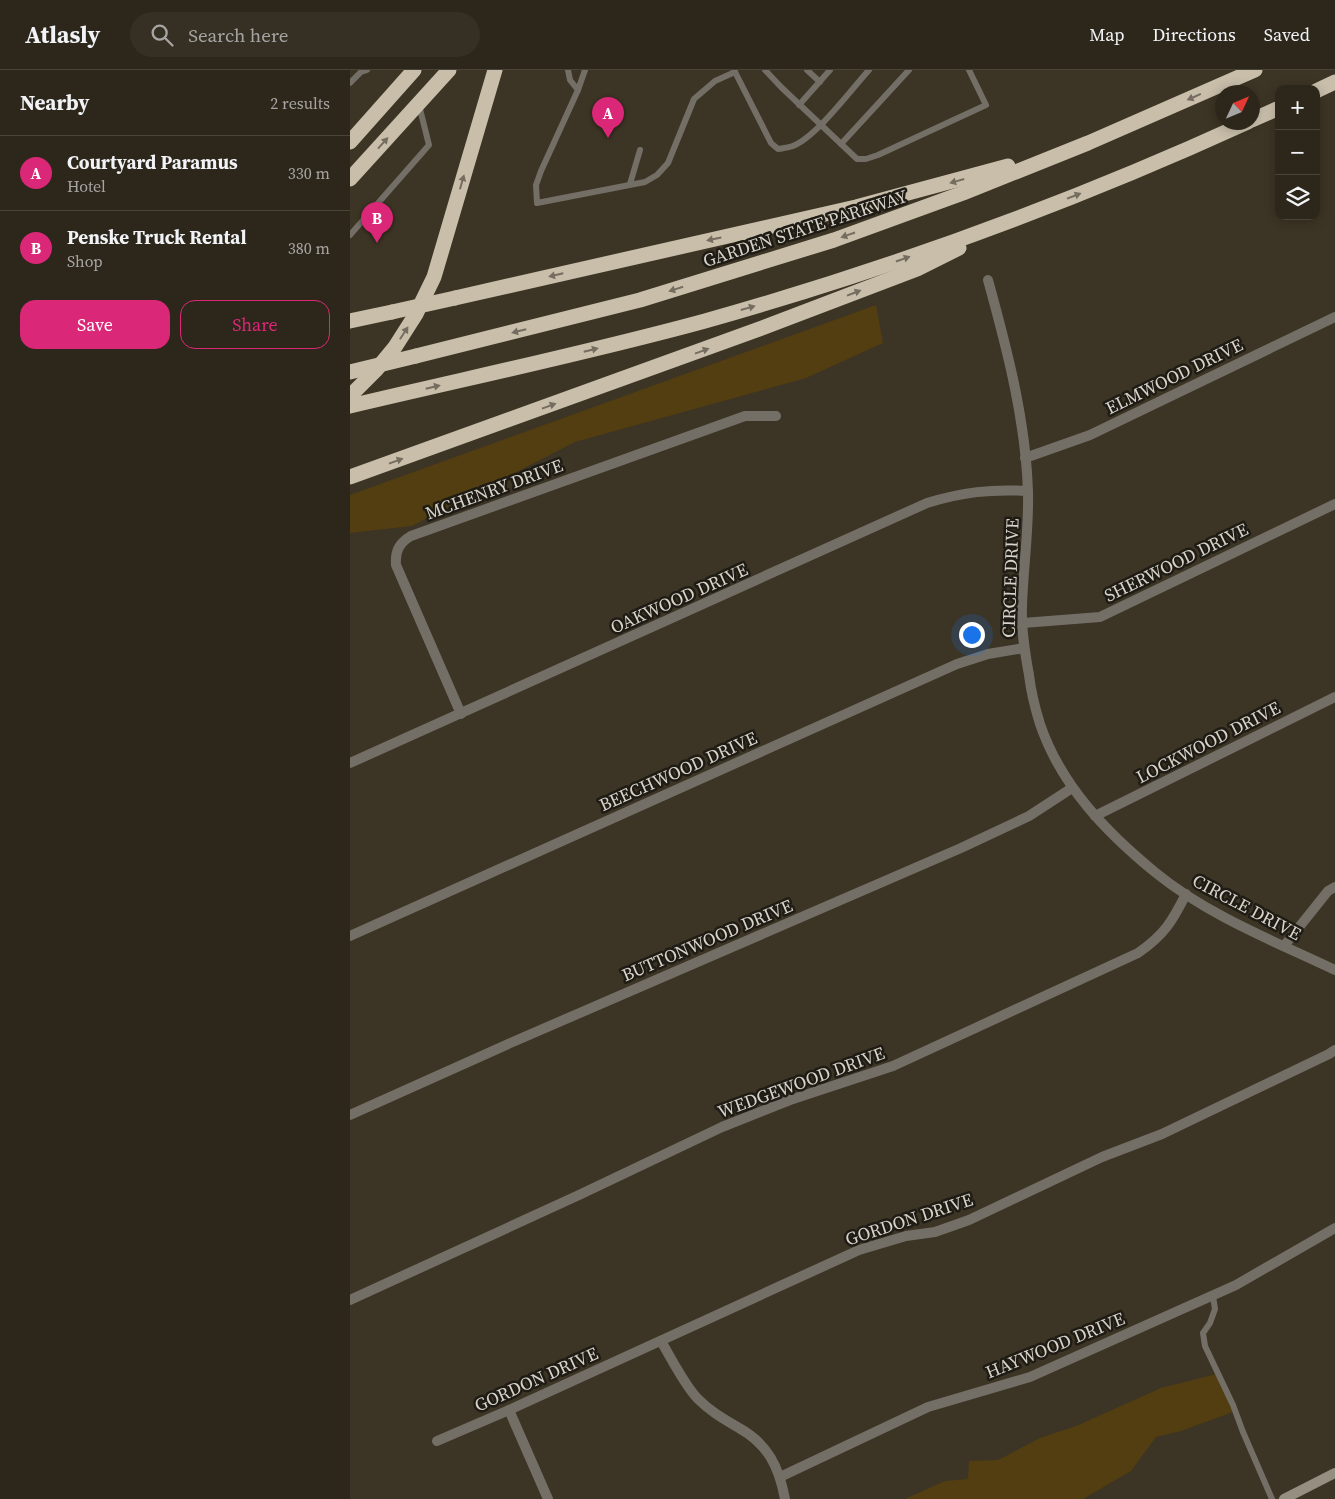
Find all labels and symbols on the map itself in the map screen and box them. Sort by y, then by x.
north arrow [1215,85,1260,130]
one-way arrow [1187,94,1201,102]
pin: A [592,97,624,138]
one-way arrow [377,137,389,149]
one-way arrow [458,174,466,190]
one-way arrow [950,177,965,185]
street label: GARDEN STATE PARKWAY [700,183,911,273]
one-way arrow [1066,192,1081,200]
pin: B [361,202,393,243]
one-way arrow [840,231,855,239]
one-way arrow [706,236,722,244]
one-way arrow [895,255,910,262]
one-way arrow [548,271,563,279]
one-way arrow [669,286,684,294]
one-way arrow [846,289,861,296]
one-way arrow [740,304,755,312]
one-way arrow [400,326,409,340]
one-way arrow [512,327,527,335]
street label: ELMWOOD DRIVE [1101,332,1247,420]
one-way arrow [583,346,598,354]
one-way arrow [694,347,709,354]
one-way arrow [425,383,440,391]
one-way arrow [542,402,557,410]
street label: MCHENRY DRIVE [422,452,566,526]
one-way arrow [389,457,404,465]
street label: SHERWOOD DRIVE [1100,516,1252,608]
street label: CIRCLE DRIVE [995,518,1025,638]
street label: OAKWOOD DRIVE [606,556,752,640]
your location [959,622,985,648]
street label: LOCKWOOD DRIVE [1132,695,1285,789]
street label: BEECHWOOD DRIVE [595,725,761,817]
street label: CIRCLE DRIVE [1188,868,1306,946]
street label: BUTTONWOOD DRIVE [618,893,796,987]
street label: WEDGEWOOD DRIVE [714,1040,888,1124]
street label: GORDON DRIVE [842,1187,976,1251]
street label: HAYWOOD DRIVE [982,1306,1129,1384]
street label: GORDON DRIVE [470,1341,602,1417]

